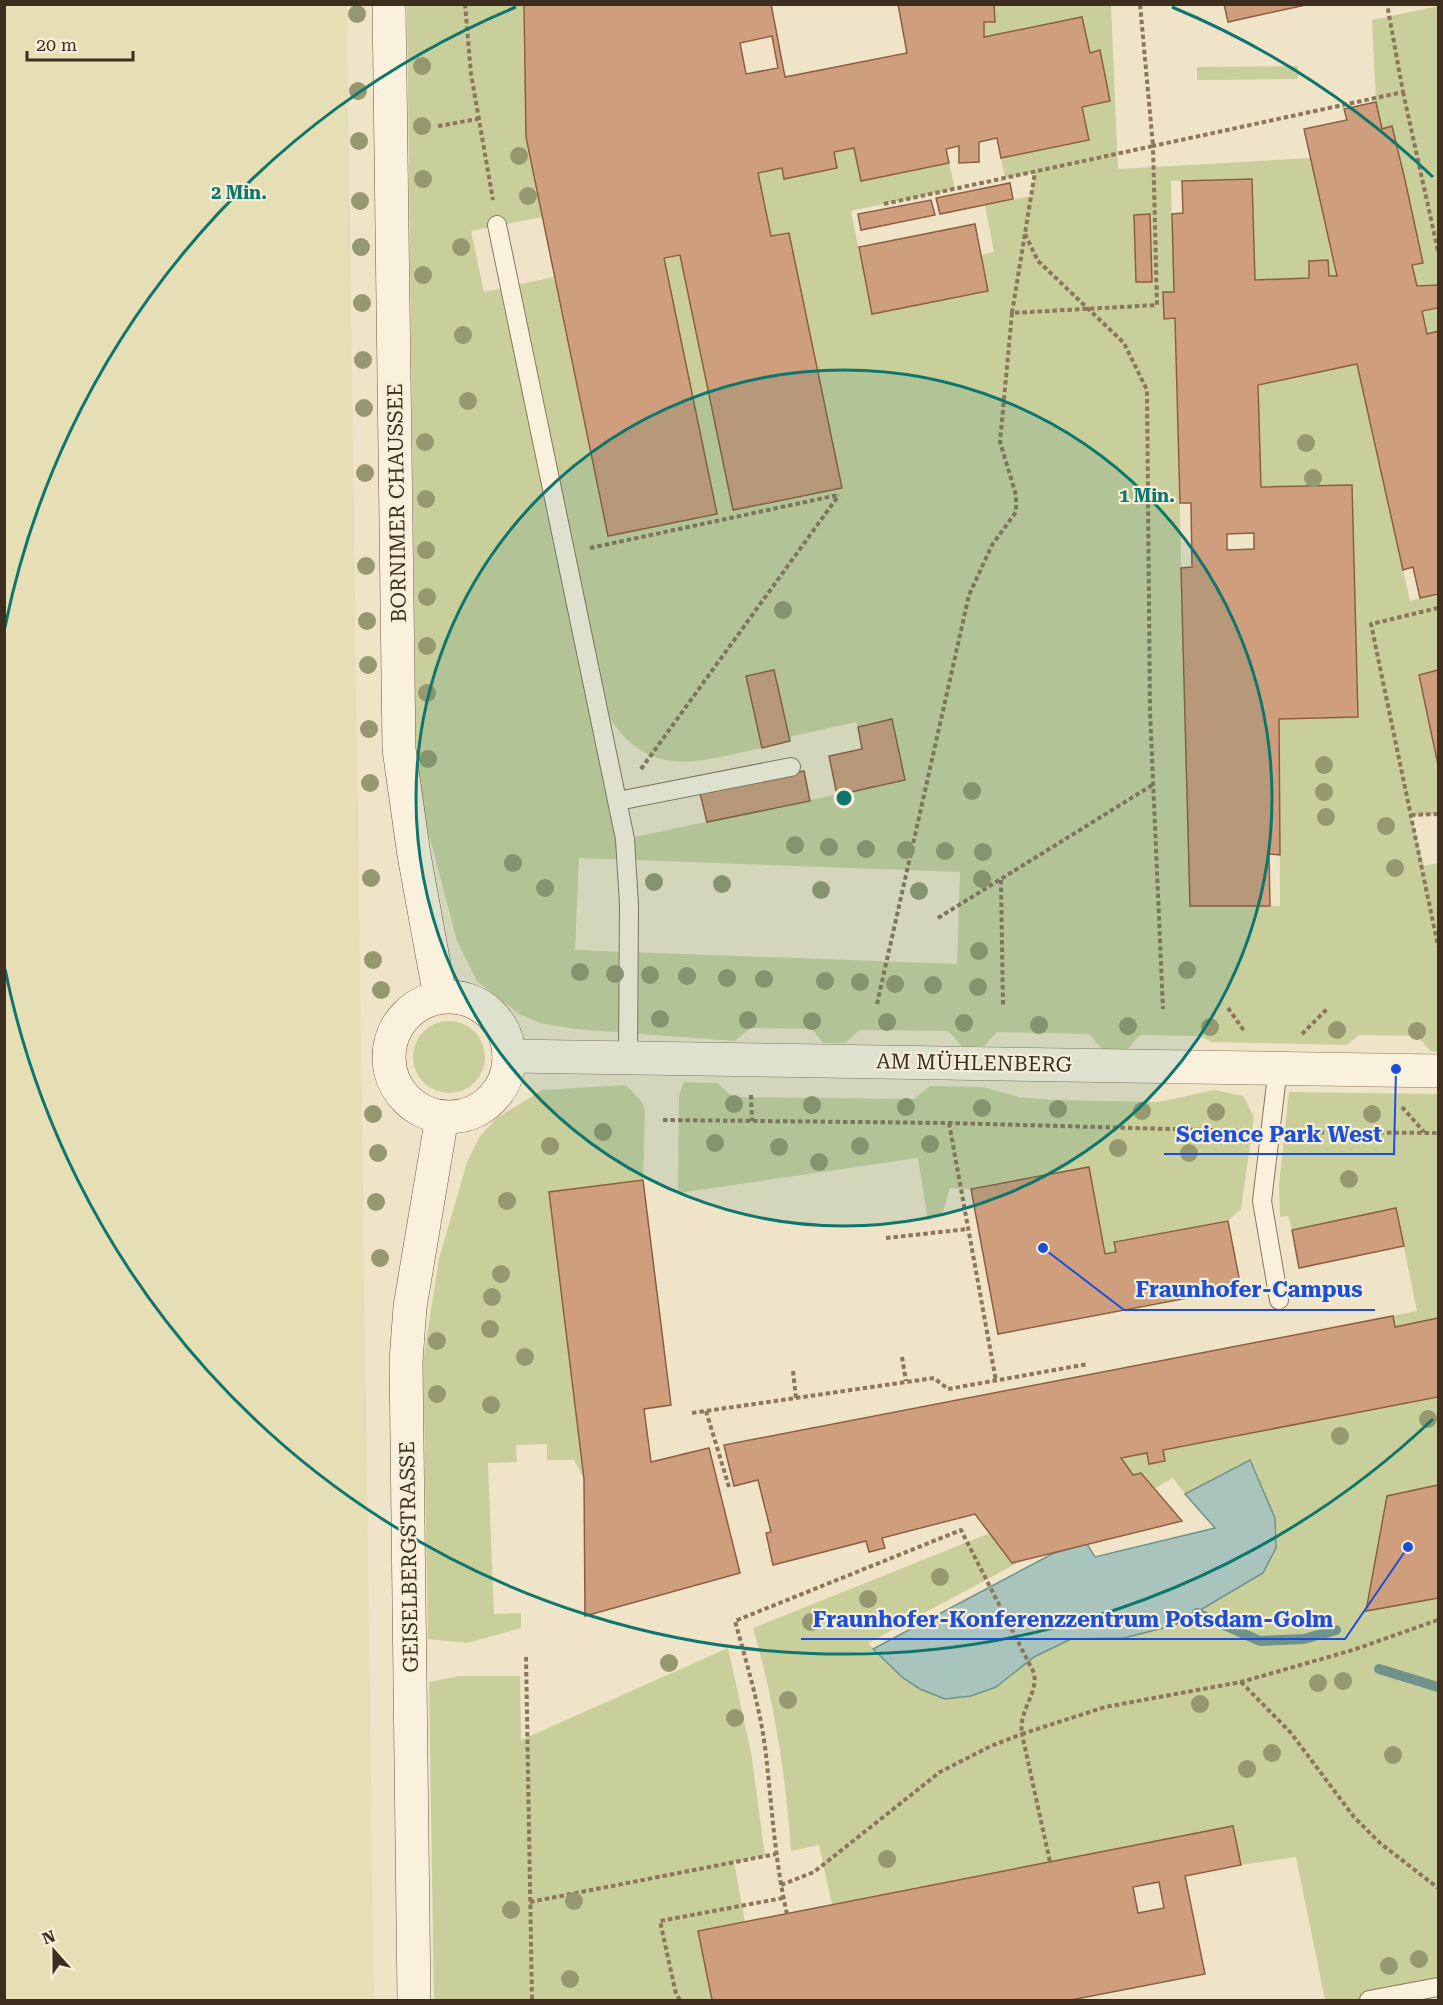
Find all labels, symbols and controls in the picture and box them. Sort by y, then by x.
scale bar [27,24,134,62]
text: 20 m [36,34,77,55]
text: 2 Min. [211,182,267,203]
street label: BORNIMER CHAUSSEE [383,383,411,623]
text: 1 Min. [1119,485,1175,506]
centre of rings [834,788,854,808]
street label: AM MÜHLENBERG [876,1048,1072,1077]
callout: Science Park West [1164,1114,1394,1154]
text: Science Park West [1176,1122,1382,1147]
callout: Fraunhofer-Campus [1124,1270,1375,1310]
text: Fraunhofer-Campus [1135,1277,1363,1302]
street label: GEISELBERGSTRASSE [395,1441,423,1673]
callout: Fraunhofer-Konferenzzentrum Potsdam-Golm [801,1599,1345,1639]
text: Fraunhofer-Konferenzzentrum Potsdam-Golm [813,1607,1333,1632]
north arrow [24,1921,84,1981]
text: N [40,1926,58,1949]

